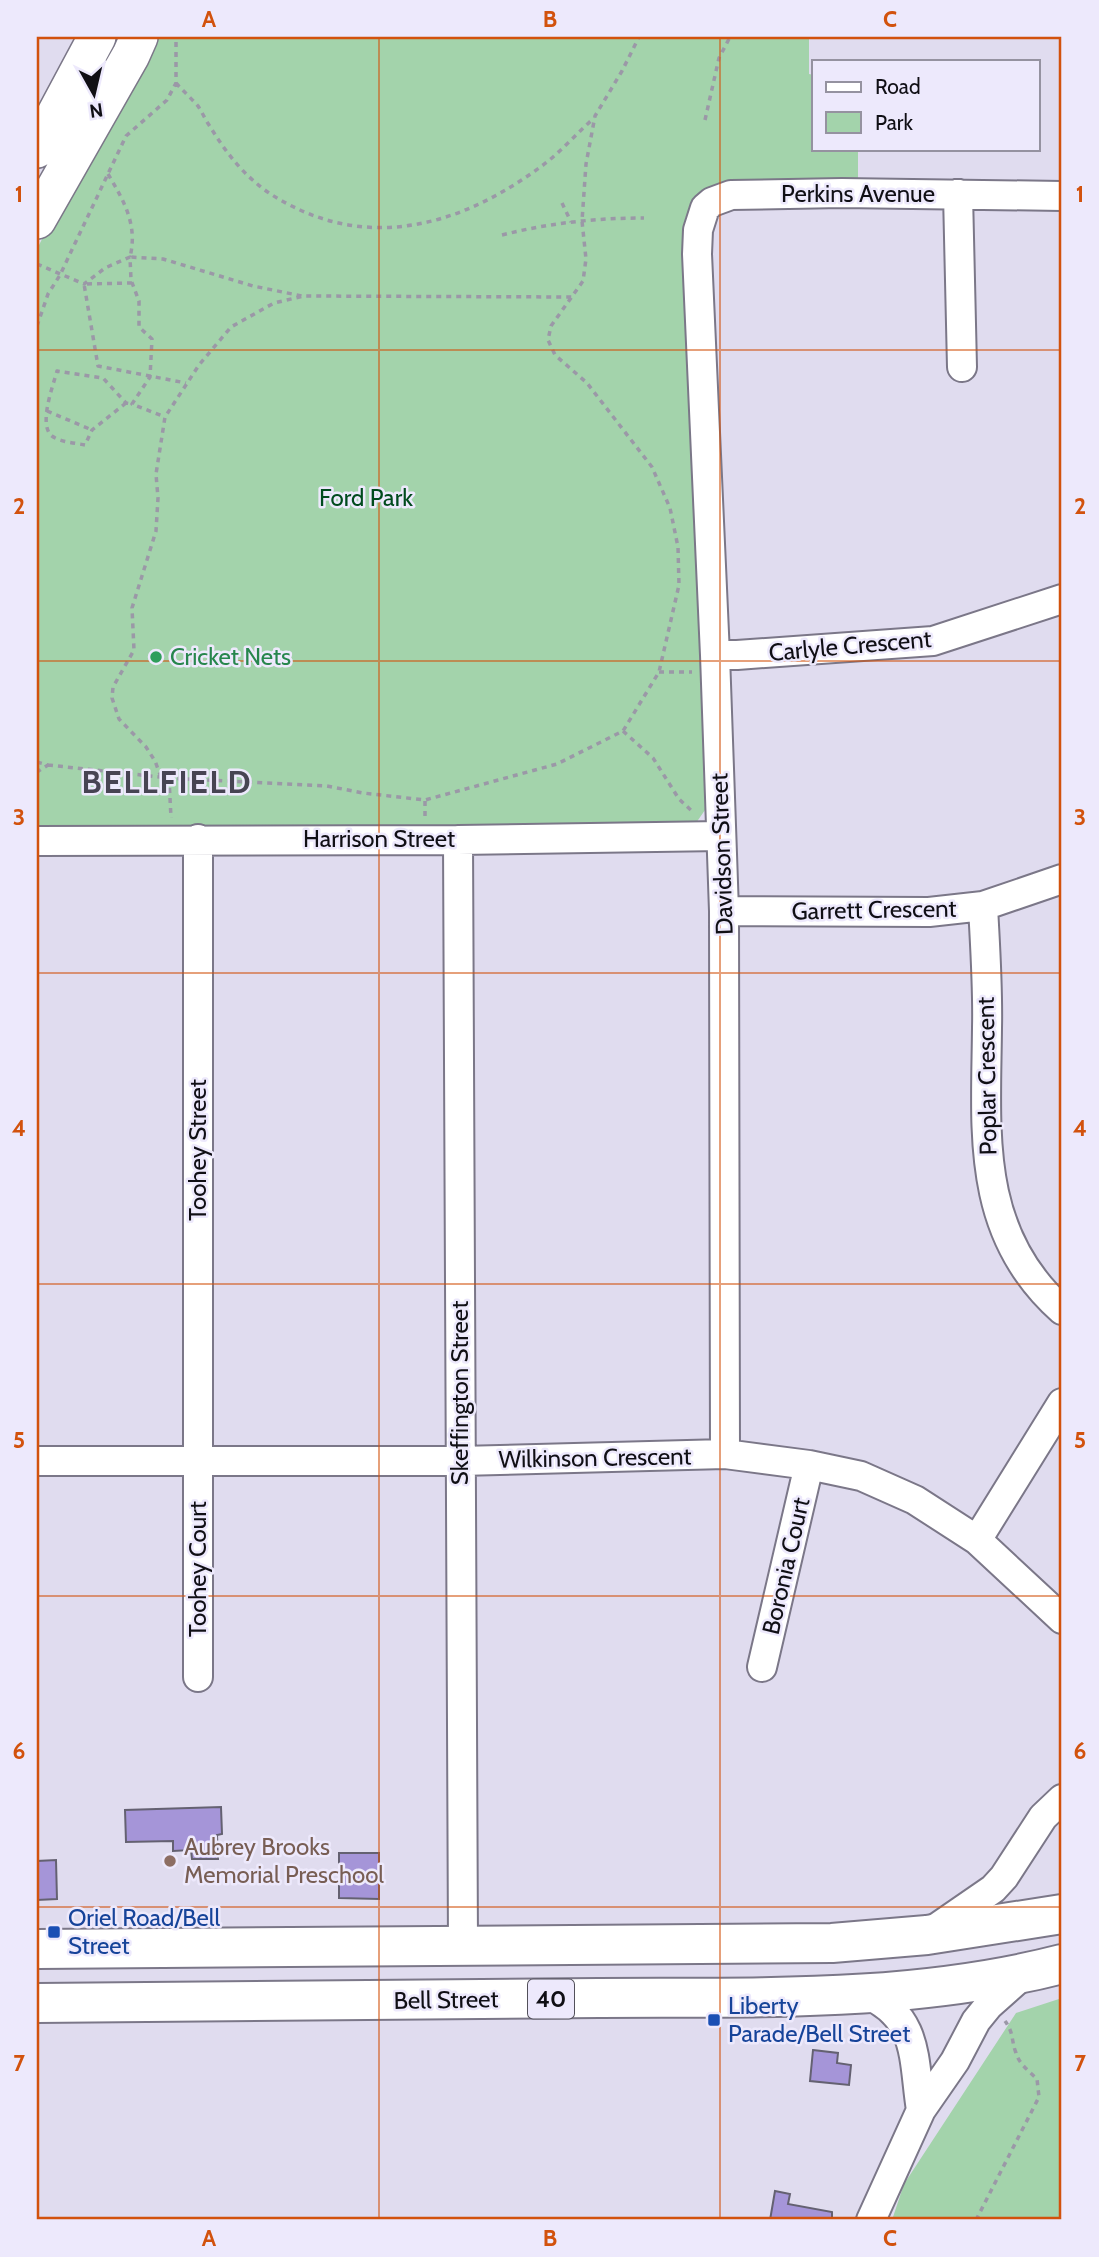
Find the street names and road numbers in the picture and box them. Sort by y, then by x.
street label: Perkins Avenue [781,179,935,208]
street label: Carlyle Crescent [767,624,933,667]
street label: Davidson Street [704,772,739,936]
street label: Harrison Street [303,824,455,853]
street label: Garrett Crescent [791,894,957,925]
street label: Poplar Crescent [971,996,1002,1156]
street label: Toohey Street [183,1079,212,1221]
street label: Skeffington Street [445,1301,474,1485]
street label: Wilkinson Crescent [498,1441,692,1474]
street label: Boronia Court [756,1495,815,1637]
street label: Toohey Court [183,1501,212,1637]
road number: 40 [528,1980,574,2018]
street label: Bell Street [393,1984,499,2015]

